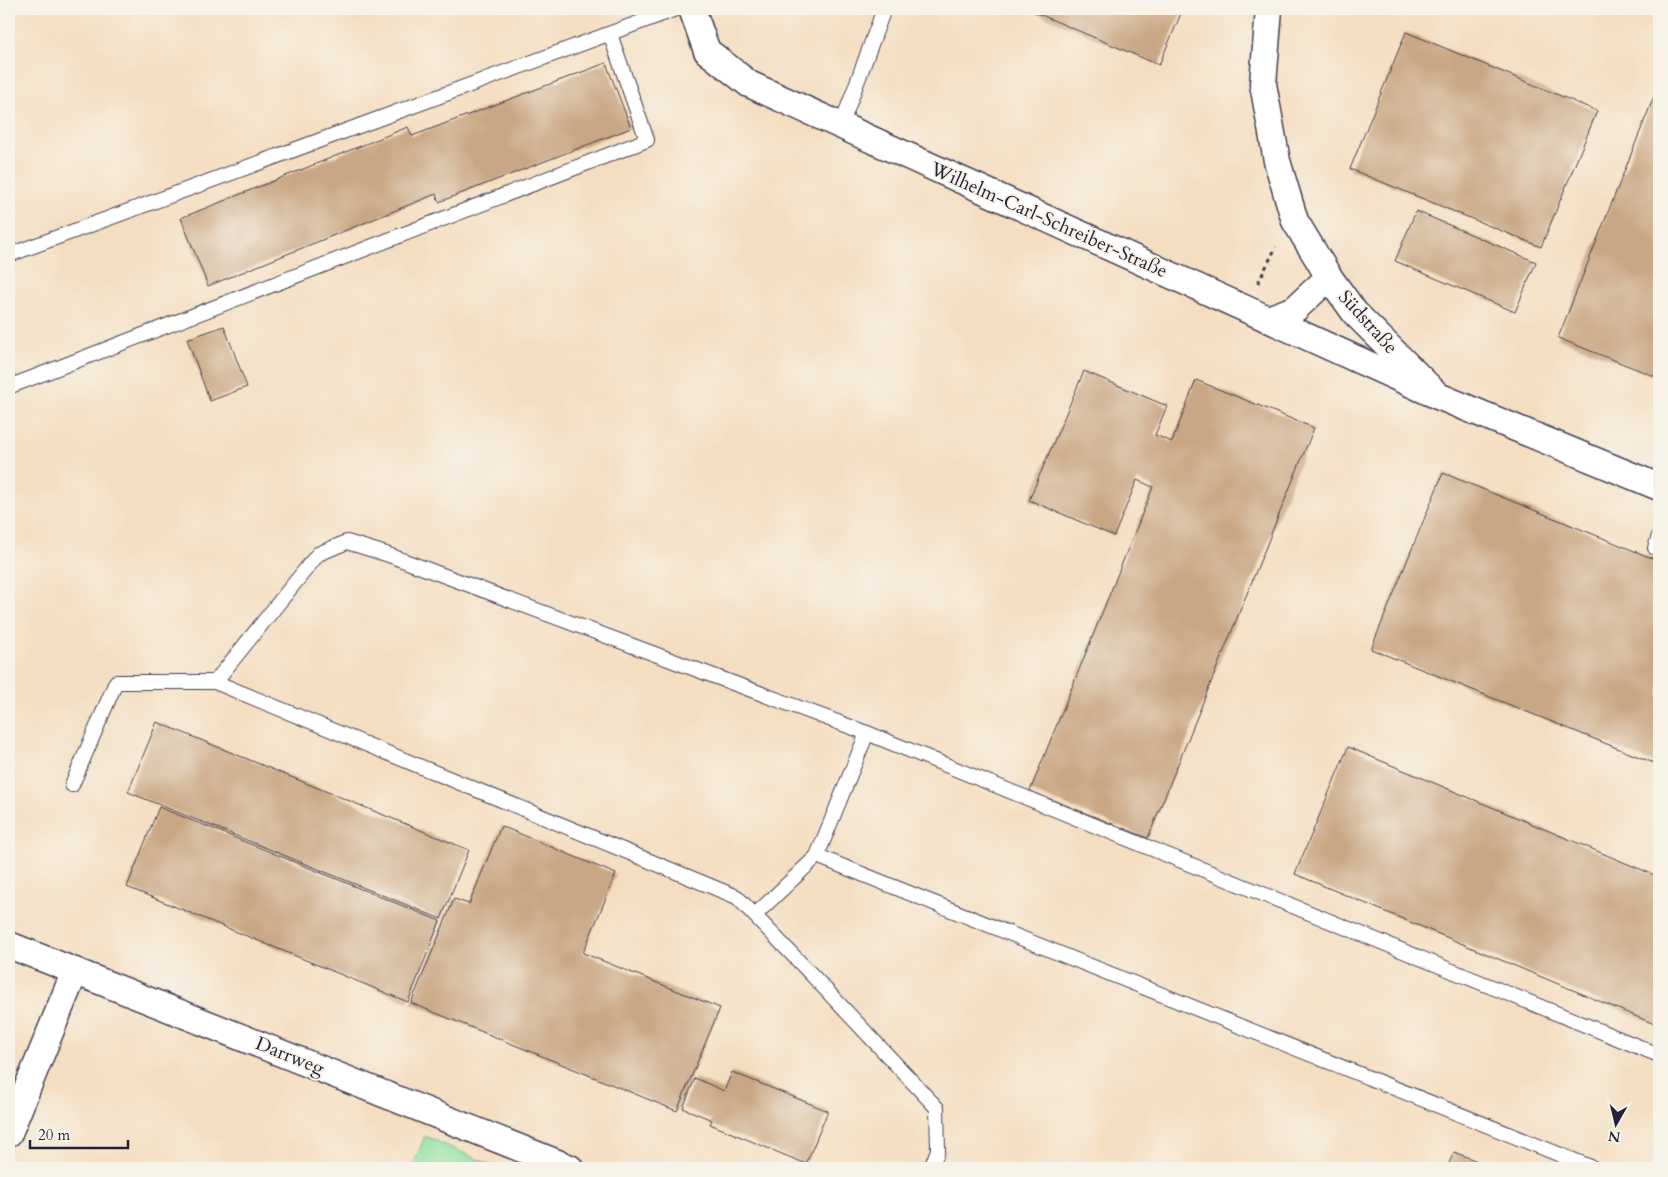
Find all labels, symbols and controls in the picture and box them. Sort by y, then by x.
street label: Wilhelm-Carl-Schreiber-Straße [925,155,1172,284]
street label: Südstraße [1332,285,1404,359]
street label: Darrweg [252,1030,329,1082]
north arrow [1590,1100,1640,1150]
scale bar [30,1117,128,1149]
text: 20 m [38,1125,70,1145]
text: N [1607,1126,1622,1147]

